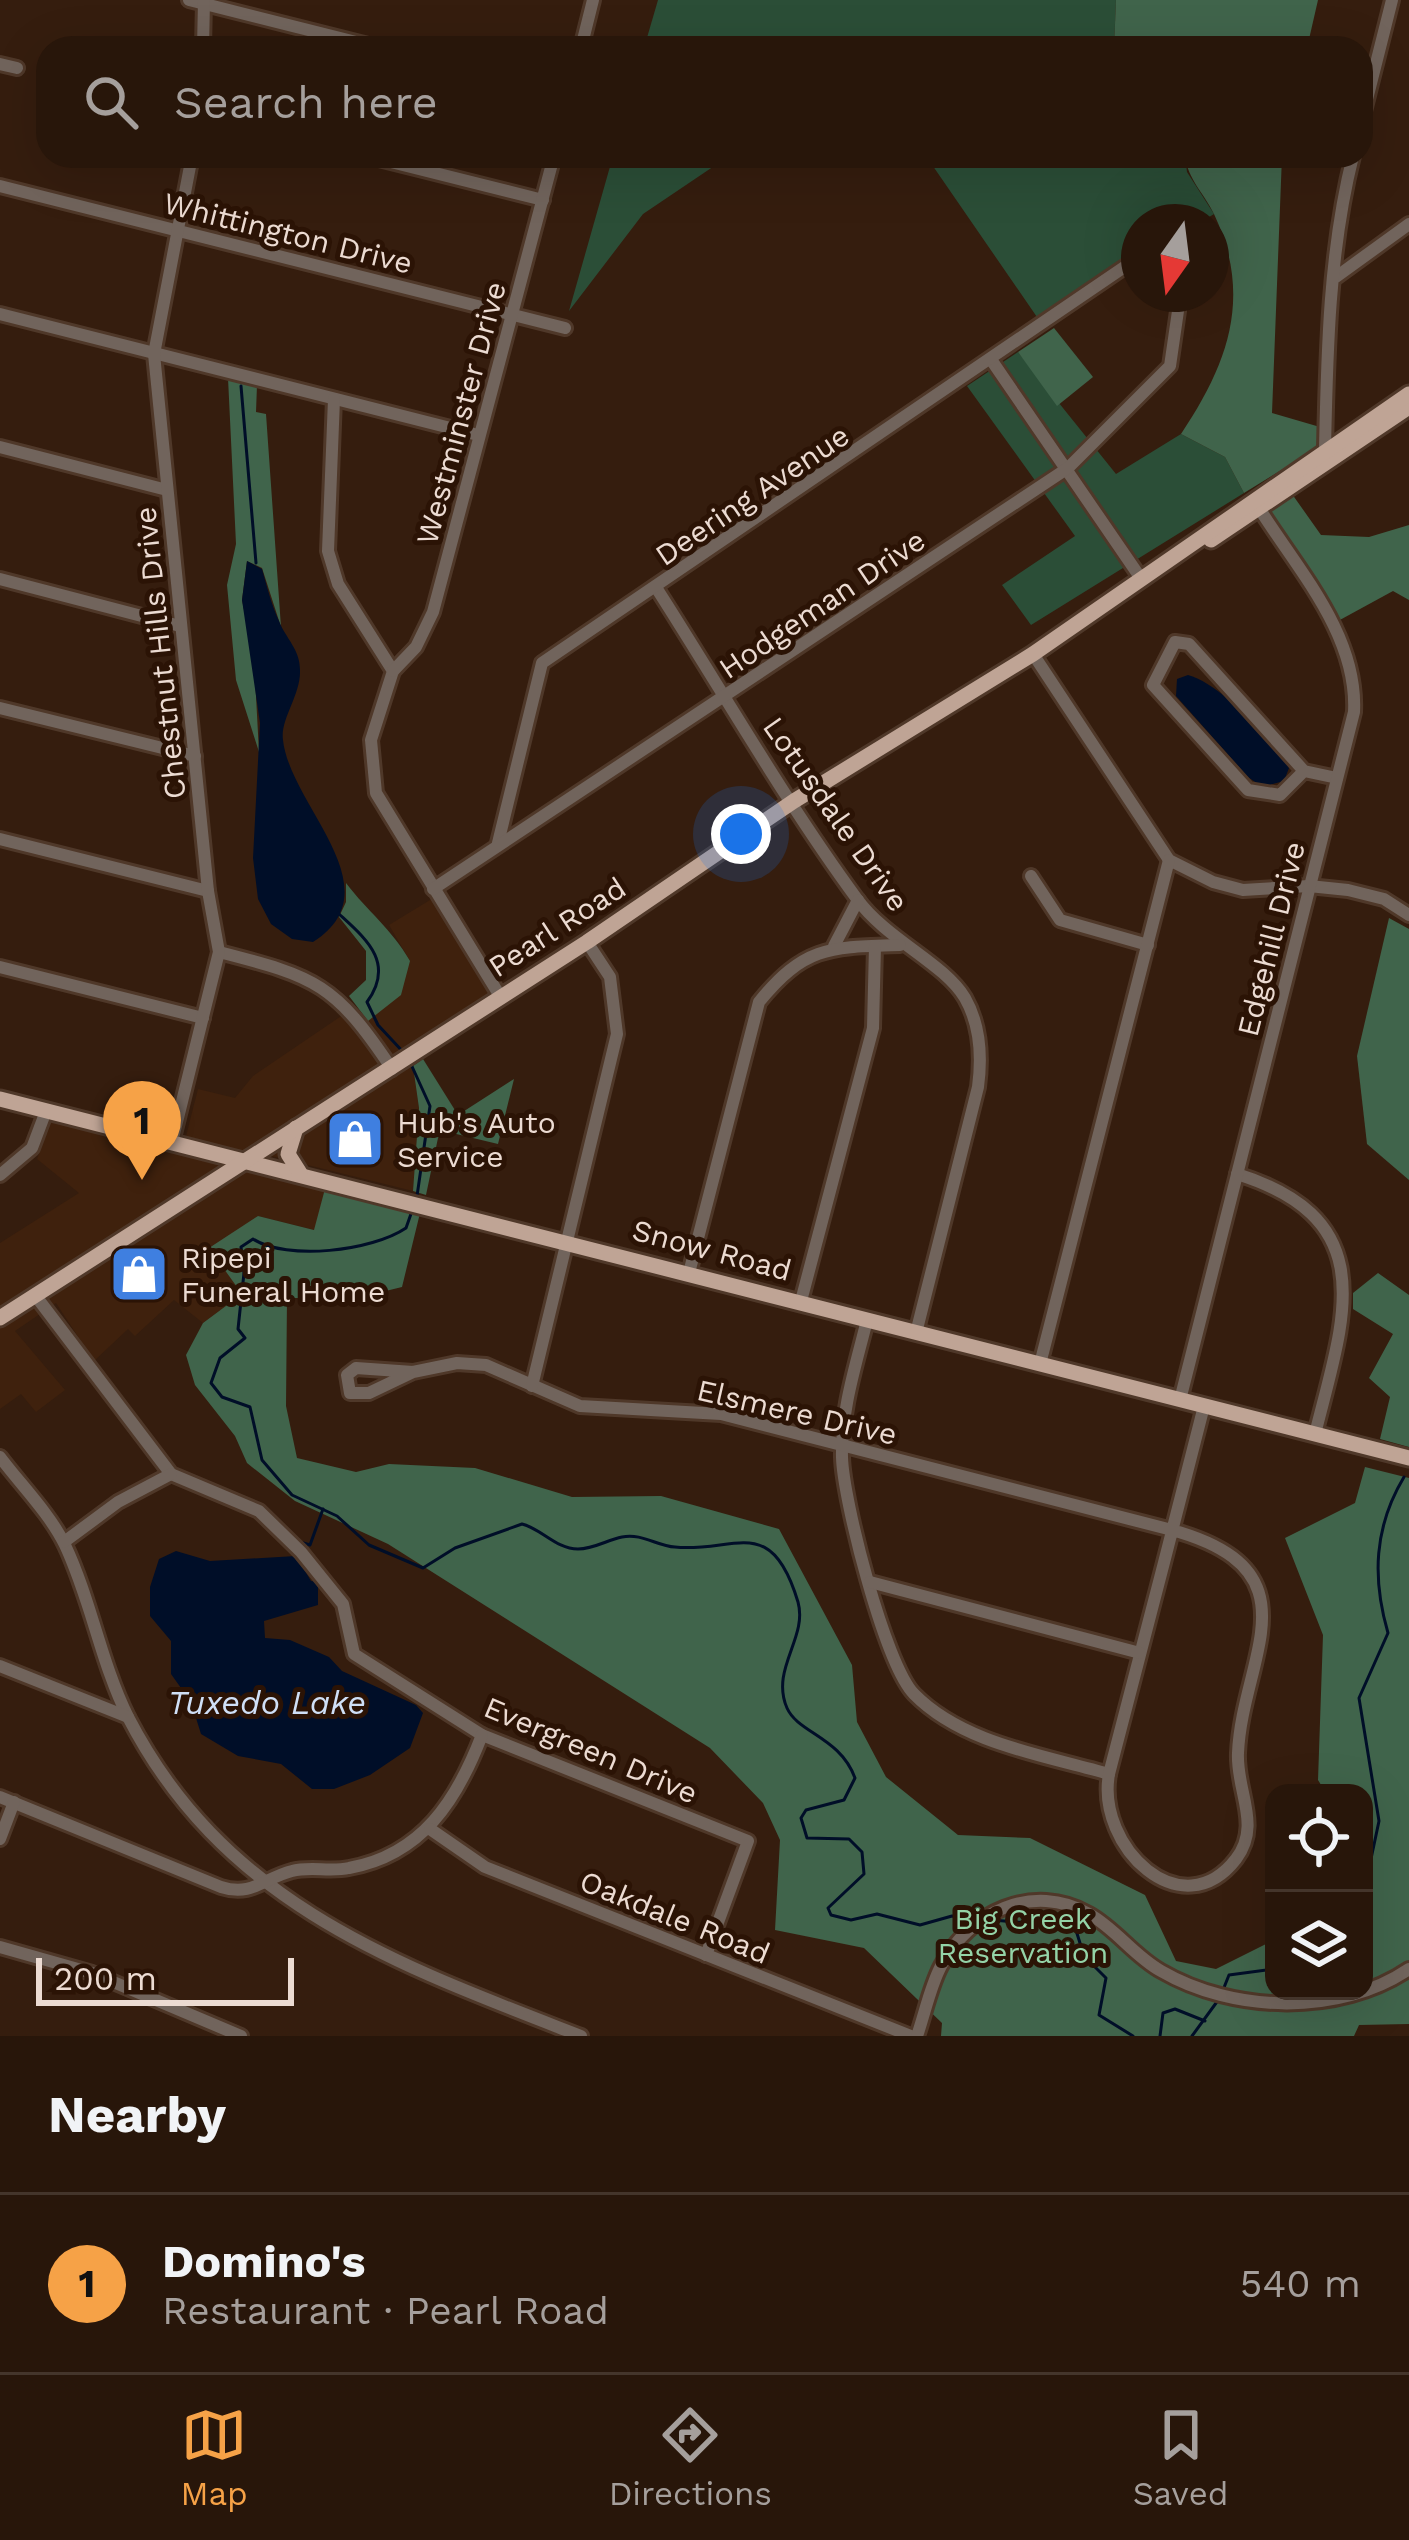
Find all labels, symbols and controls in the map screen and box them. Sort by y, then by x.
search box [36,36,1373,168]
icon: search [78,69,144,135]
text: Search here [174,76,438,129]
street label: Whittington Drive [160,185,416,281]
north arrow [1121,204,1229,312]
street label: Westminster Drive [409,278,513,548]
street label: Deering Avenue [648,417,856,573]
street label: Chestnut Hills Drive [127,505,193,801]
street label: Hodgeman Drive [712,522,932,686]
street label: Lotusdale Drive [756,710,916,918]
your location [711,804,771,864]
street label: Edgehill Drive [1230,838,1312,1040]
street label: Pearl Road [482,870,632,984]
pin: 1 [103,1081,181,1180]
place label: Hub's Auto Service [397,1105,556,1174]
shop icon: Hub's Auto Service [324,1108,386,1170]
street label: Snow Road [629,1212,795,1288]
place label: Ripepi Funeral Home [181,1240,385,1309]
shop icon: Ripepi Funeral Home [108,1243,170,1305]
street label: Elsmere Drive [694,1372,900,1452]
water label: Tuxedo Lake [168,1683,366,1722]
street label: Evergreen Drive [479,1689,703,1811]
map controls [1265,1784,1373,2000]
button: locate [1265,1784,1373,1892]
street label: Oakdale Road [575,1863,775,1971]
button: layers [1265,1892,1373,2000]
park label: Big Creek Reservation [938,1901,1108,1970]
scale bar [36,1952,294,2005]
text: 200 m [54,1959,157,1998]
text: Nearby [48,2085,226,2144]
text: Domino's [162,2235,365,2288]
text: 1 [79,2261,95,2306]
text: 540 m [1240,2261,1361,2306]
text: Restaurant · Pearl Road [162,2288,609,2333]
tab: Map [180,2402,248,2513]
tab: Directions [609,2402,772,2513]
tab: Saved [1133,2402,1229,2513]

